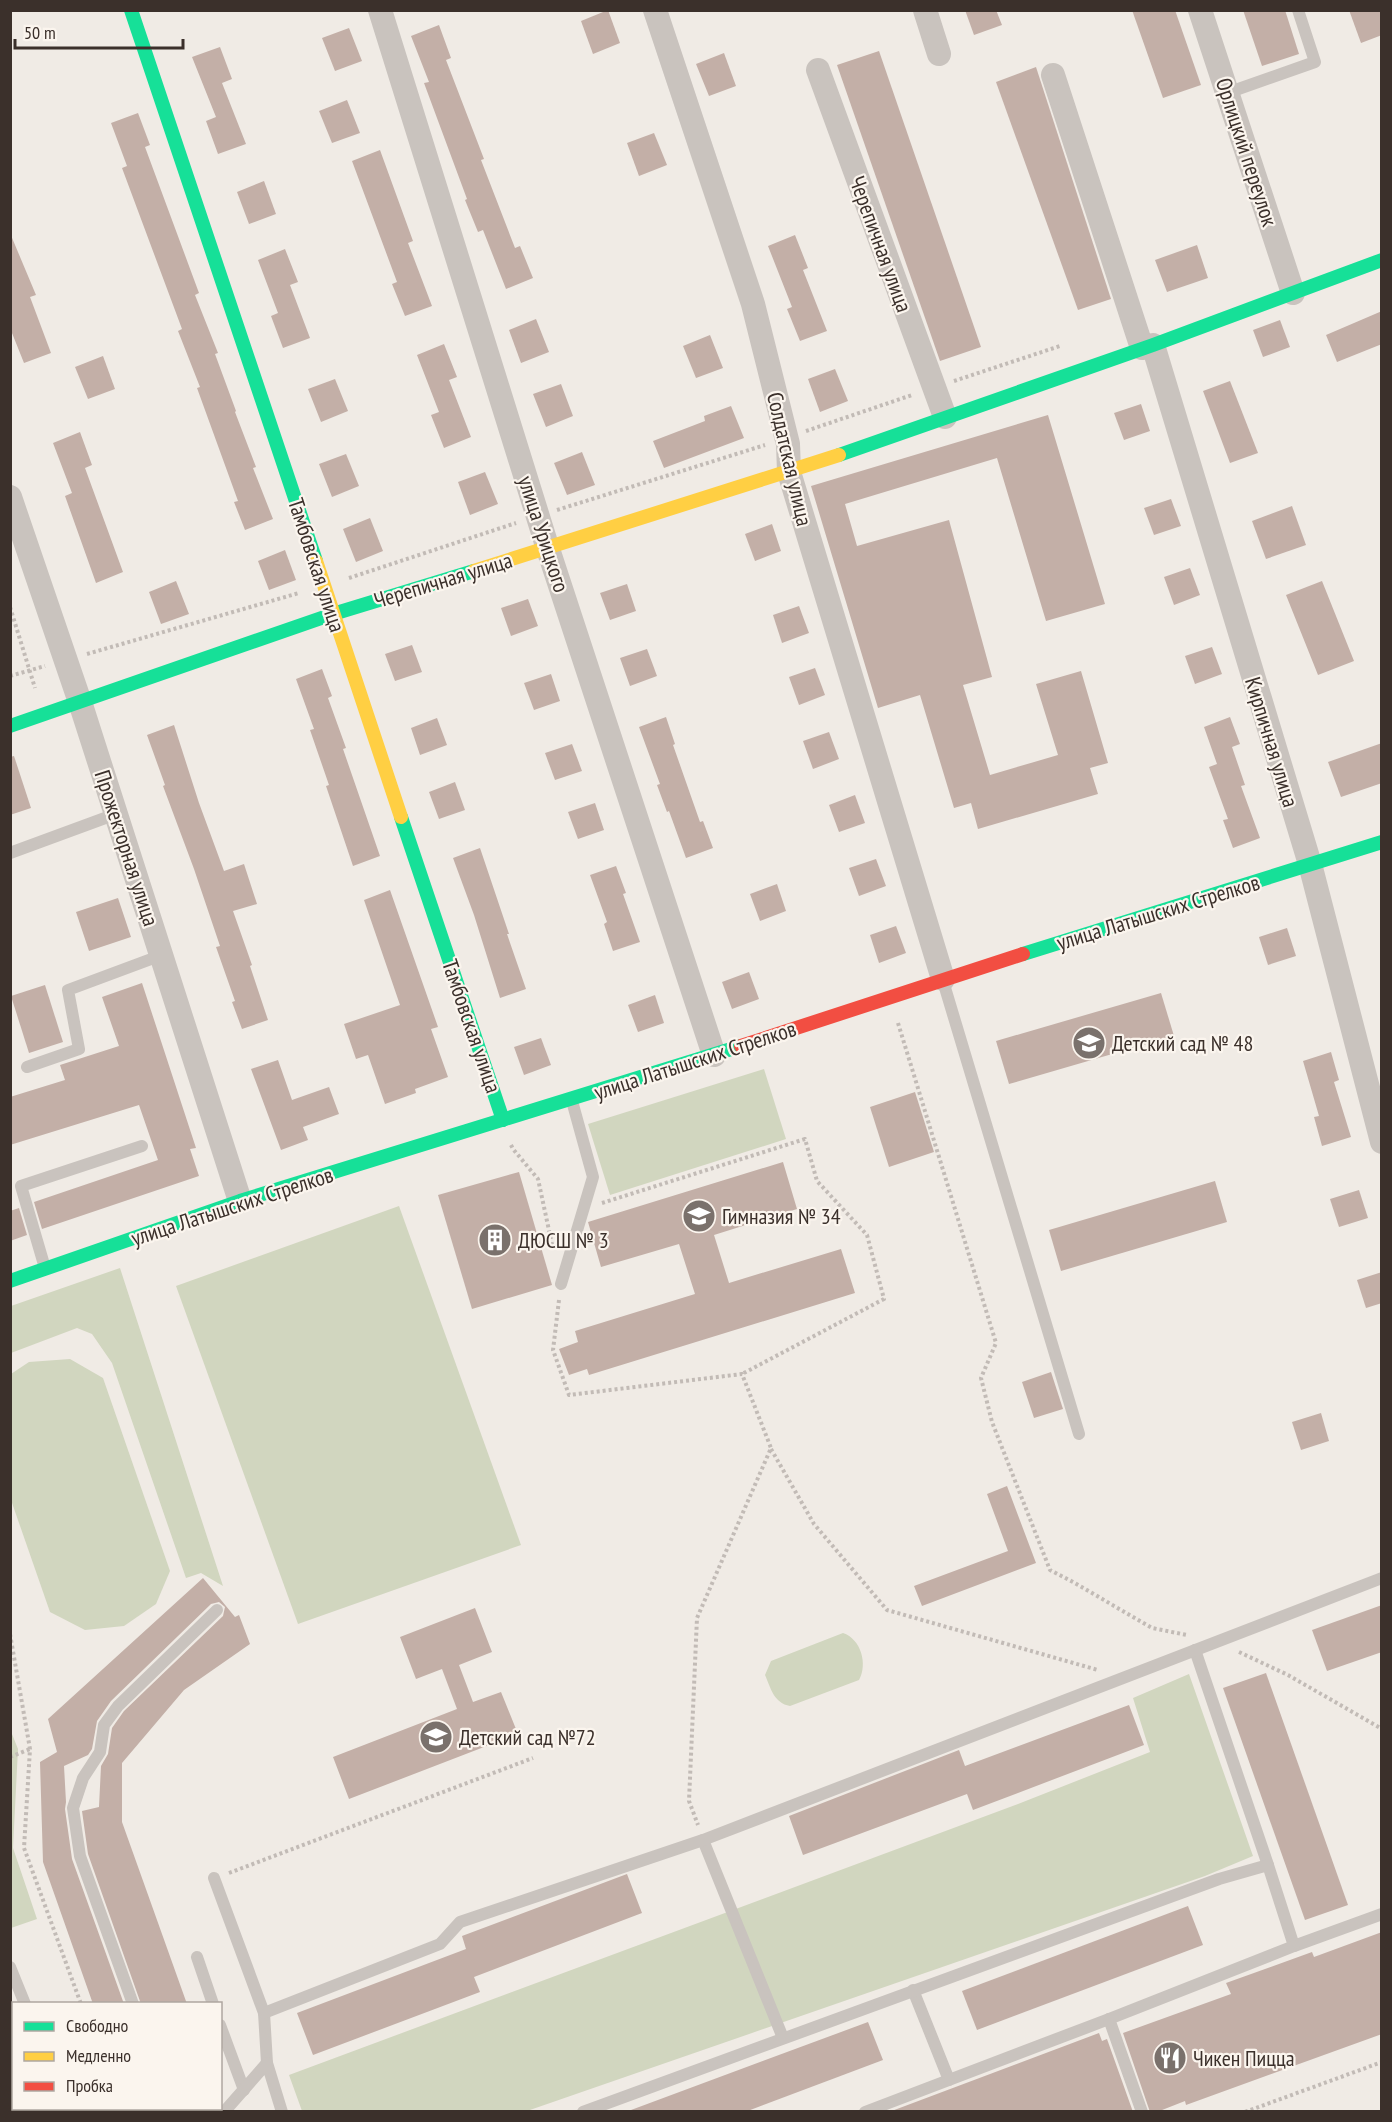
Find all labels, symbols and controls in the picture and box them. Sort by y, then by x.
scale bar [15,12,183,50]
text: 50 m [24,21,56,44]
street label: Орлицкий переулок [1210,74,1284,230]
street label: Черепичная улица [843,172,919,316]
street label: Солдатская улица [761,389,819,529]
street label: улица Урицкого [512,472,576,596]
street label: Тамбовская улица [282,494,352,636]
street label: Черепичная улица [371,546,515,614]
street label: Кирпичная улица [1239,674,1305,810]
street label: Прожекторная улица [89,767,165,929]
street label: улица Латышских Стрелков [1053,868,1263,956]
street label: Тамбовская улица [436,956,508,1096]
street label: улица Латышских Стрелков [590,1014,800,1106]
school or university icon: Детский сад № 48 [1071,1025,1107,1061]
place label: Детский сад № 48 [1112,1029,1253,1057]
street label: улица Латышских Стрелков [127,1160,337,1252]
school or university icon: Гимназия № 34 [681,1198,717,1234]
place label: Гимназия № 34 [722,1202,841,1230]
building icon: ДЮСШ № 3 [477,1222,513,1258]
place label: ДЮСШ № 3 [518,1226,609,1254]
school or university icon: Детский сад №72 [418,1719,454,1755]
place label: Детский сад №72 [459,1723,596,1751]
legend [12,2002,222,2110]
text: Свободно [66,2014,129,2037]
restaurant icon: Чикен Пицца [1152,2040,1188,2076]
text: Медленно [66,2044,131,2067]
place label: Чикен Пицца [1193,2044,1295,2072]
text: Пробка [66,2074,113,2097]

